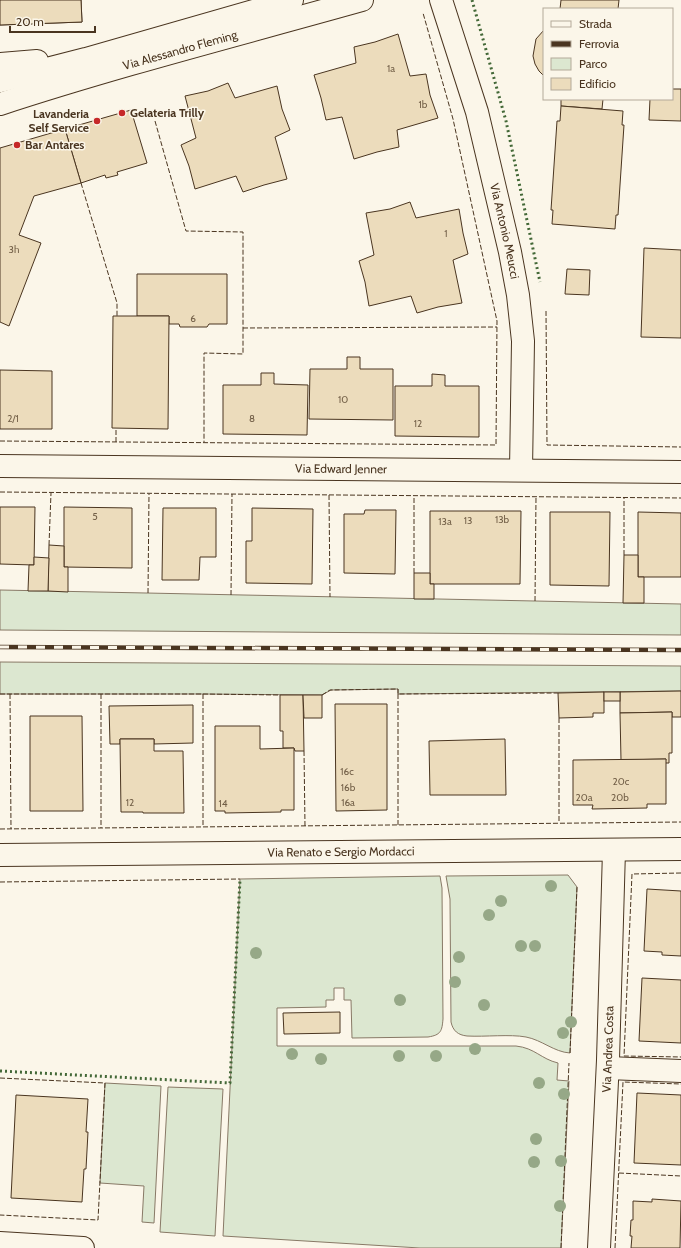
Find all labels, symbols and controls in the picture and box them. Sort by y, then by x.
scale bar [10,8,95,34]
legend [543,8,673,100]
text: 20 m [16,14,44,29]
text: Strada [579,16,612,31]
street label: Via Alessandro Fleming [121,26,240,73]
text: Ferrovia [579,36,619,51]
text: Parco [579,56,607,71]
house number: 1a [387,62,395,75]
text: Edificio [579,76,616,91]
house number: 1b [419,98,428,111]
place label: Gelateria Trilly [130,105,205,120]
place label: Lavanderia Self Service [28,106,89,135]
marker: Gelateria Trilly [117,108,127,118]
marker: Lavanderia Self Service [92,116,102,126]
place label: Bar Antares [25,137,84,152]
marker: Bar Antares [12,140,22,150]
street label: Via Antonio Meucci [487,182,523,280]
house number: 1 [444,227,448,240]
house number: 3h [9,243,19,256]
house number: 6 [190,312,196,325]
house number: 10 [338,393,348,406]
house number: 2/1 [7,412,19,425]
house number: 8 [249,412,255,425]
house number: 12 [414,417,422,430]
street label: Via Edward Jenner [295,461,387,476]
house number: 5 [92,510,98,523]
house number: 13b [495,513,510,526]
house number: 13 [464,514,472,527]
house number: 13a [438,515,452,528]
house number: 16c [340,765,354,778]
house number: 20c [613,775,630,788]
house number: 16b [341,781,356,794]
house number: 20a [575,791,593,804]
house number: 20b [611,791,629,804]
house number: 12 [126,796,134,809]
house number: 16a [341,796,355,809]
house number: 14 [218,797,228,810]
street label: Via Renato e Sergio Mordacci [267,843,415,860]
street label: Via Andrea Costa [598,1005,617,1093]

